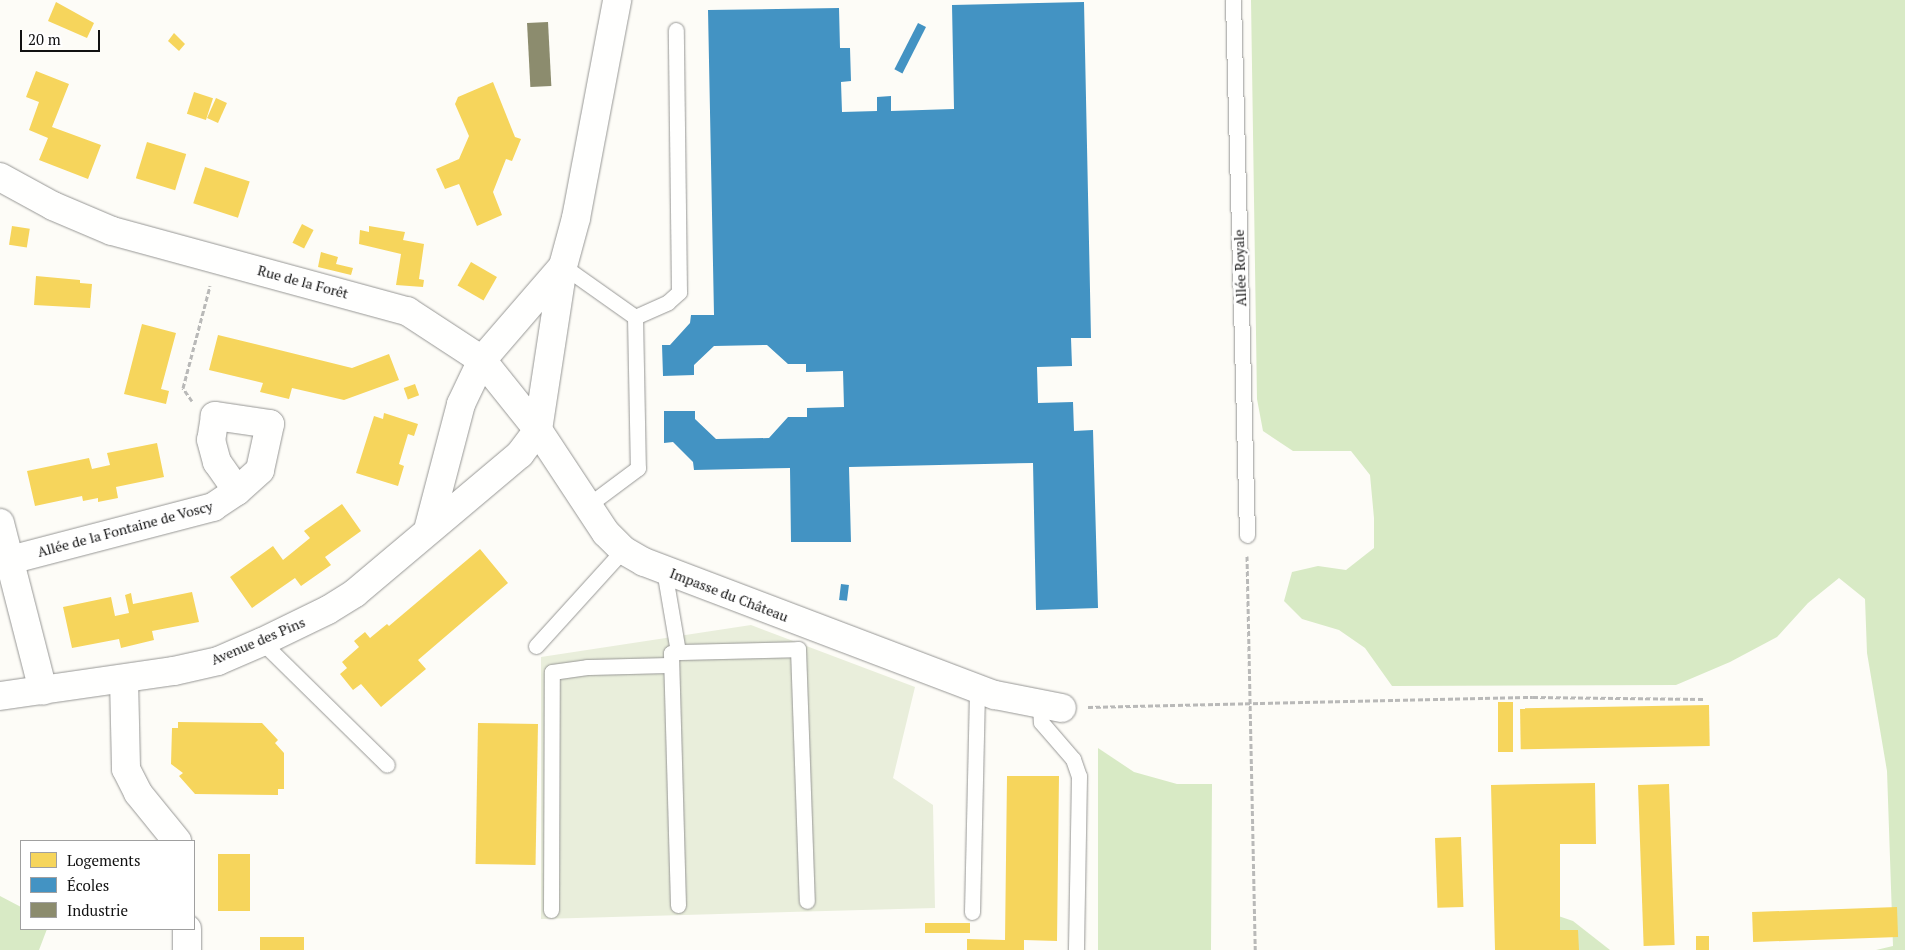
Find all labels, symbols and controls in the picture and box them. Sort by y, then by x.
scale bar [22,20,102,52]
text: 20 m [28,29,61,49]
street label: Allée Royale [1230,229,1250,307]
street label: Rue de la Forêt [256,262,350,302]
street label: Allée de la Fontaine de Voscy [35,497,215,561]
street label: Impasse du Château [667,565,791,625]
street label: Avenue des Pins [208,614,308,668]
legend [20,840,195,930]
text: Logements [67,850,140,870]
text: Écoles [67,875,109,895]
text: Industrie [67,900,128,920]

